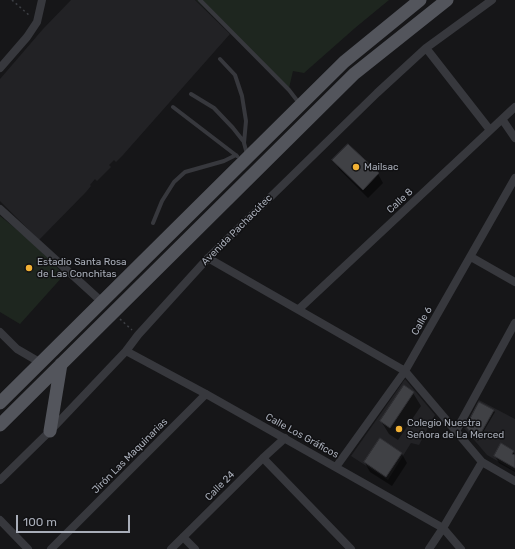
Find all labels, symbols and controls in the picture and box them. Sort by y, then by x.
place label: Mailsac [364,161,398,173]
marker: Mailsac [351,162,361,172]
street label: Calle 8 [384,186,416,216]
street label: Avenida Pachacútec [199,192,275,268]
place label: Estadio Santa Rosa de Las Conchitas [37,256,127,280]
marker: Estadio Santa Rosa de Las Conchitas [24,263,34,273]
street label: Calle 6 [409,305,435,337]
street label: Calle Los Gráficos [263,411,341,461]
street label: Jirón Las Maquinarias [90,416,170,496]
place label: Colegio Nuestra Señora de La Merced [407,417,504,440]
marker: Colegio Nuestra Señora de La Merced [394,424,404,434]
street label: Calle 24 [203,469,237,503]
scale bar [18,507,132,533]
text: 100 m [23,515,57,529]

